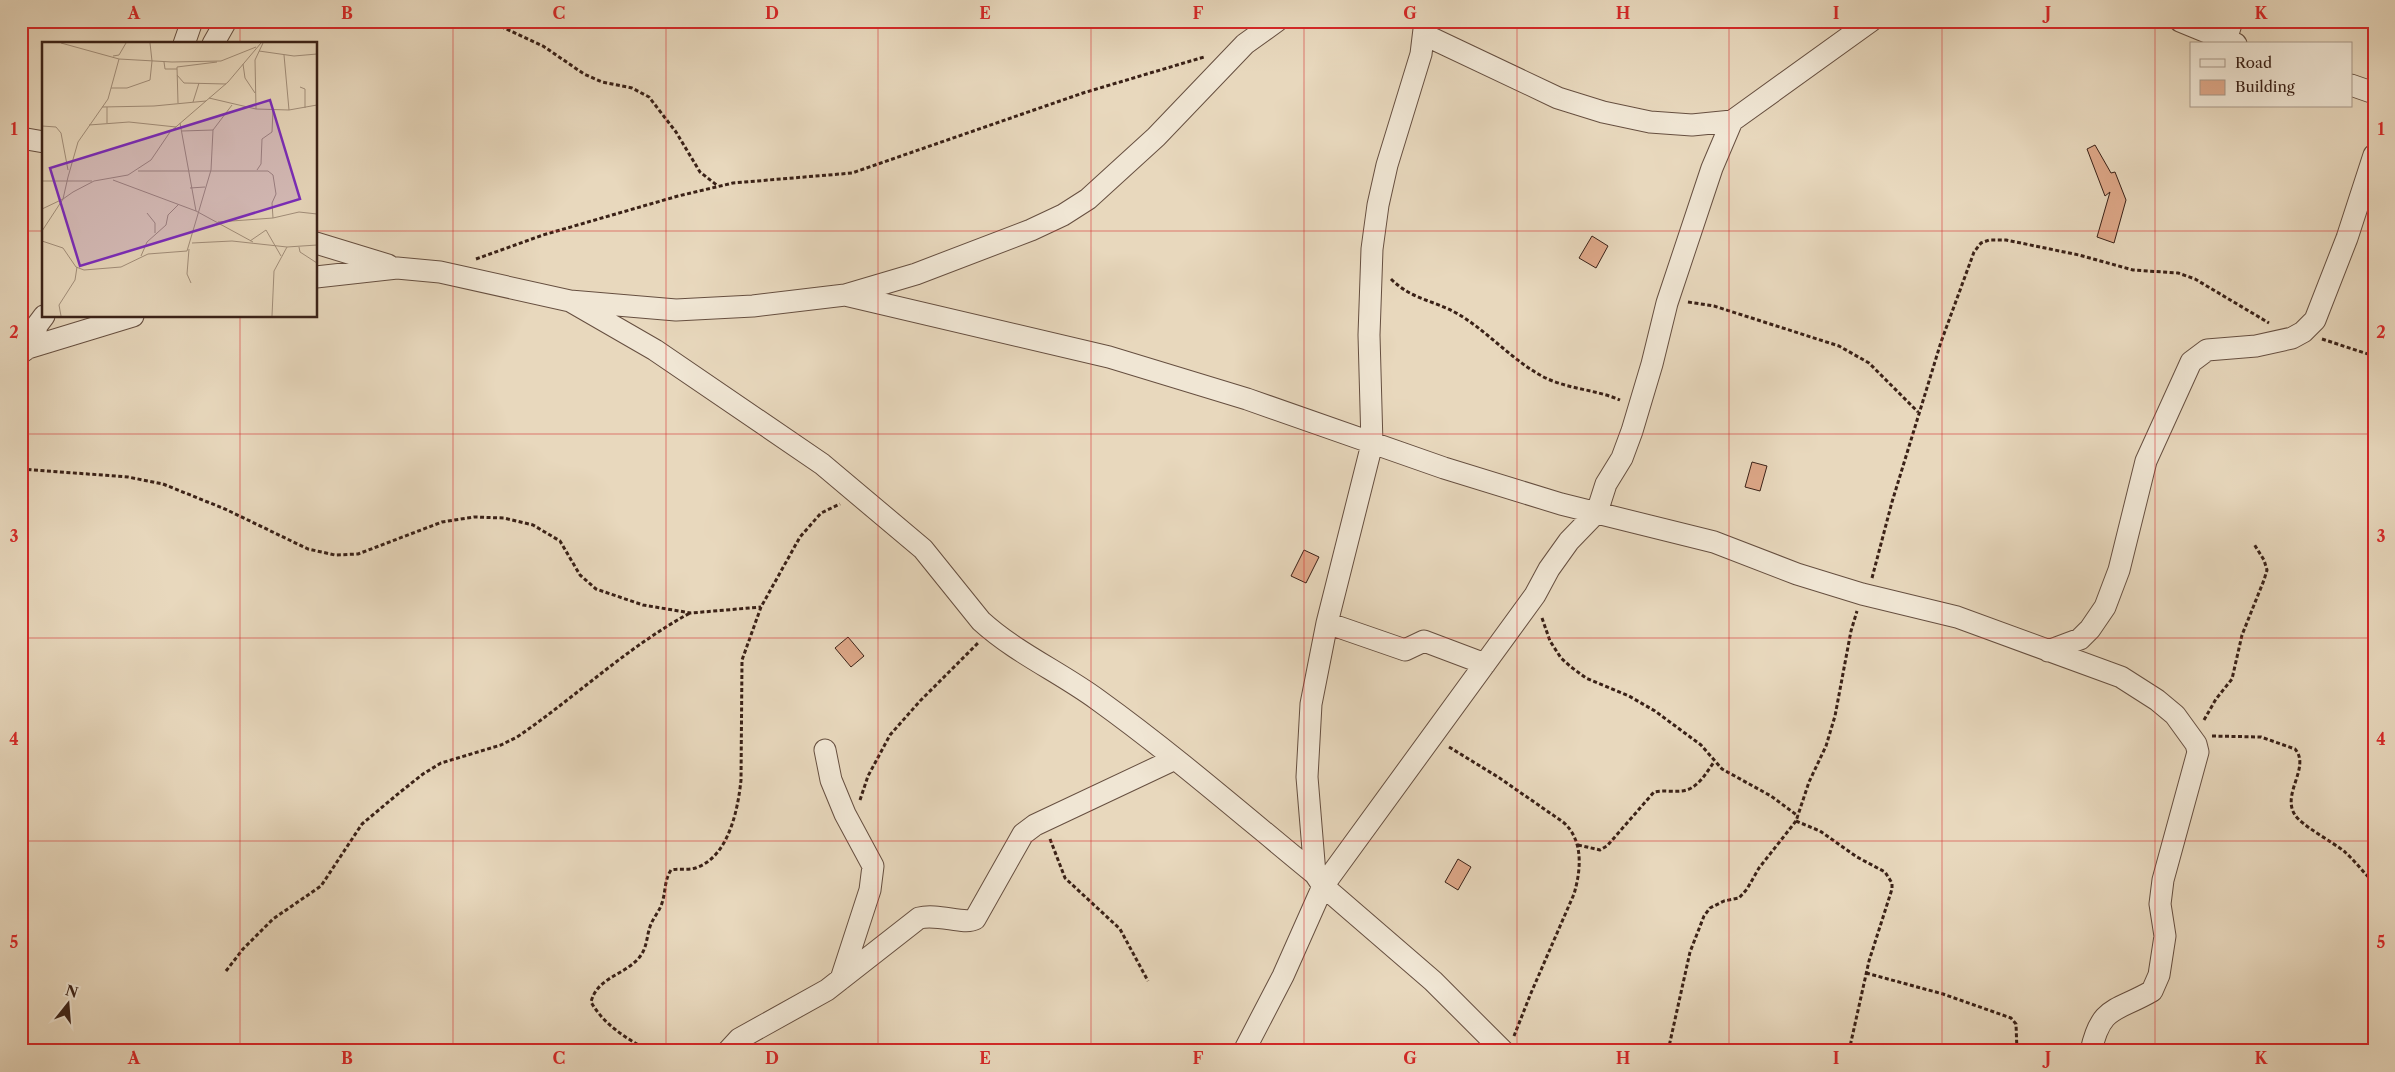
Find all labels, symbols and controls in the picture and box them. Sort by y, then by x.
text: A [127,3,141,23]
text: B [341,3,353,23]
text: C [553,3,565,23]
text: D [765,3,779,23]
text: E [979,3,991,23]
text: F [1193,3,1204,23]
text: G [1403,3,1417,23]
text: H [1616,3,1630,23]
text: I [1833,3,1840,23]
text: J [2042,3,2051,23]
text: K [2255,3,2269,23]
inset map [42,42,318,318]
legend [2190,42,2352,108]
text: Road [2235,53,2272,72]
text: Building [2235,77,2295,96]
text: 1 [10,119,18,139]
text: 1 [2377,119,2385,139]
text: 2 [9,322,19,342]
text: 2 [2376,322,2386,342]
text: 3 [9,526,19,546]
text: 3 [2376,526,2386,546]
text: 4 [9,729,19,749]
text: 4 [2376,729,2386,749]
text: 5 [10,932,19,952]
text: 5 [2377,932,2386,952]
north arrow [42,980,92,1030]
text: N [63,981,80,1002]
text: A [127,1048,141,1068]
text: B [341,1048,353,1068]
text: C [553,1048,565,1068]
text: D [765,1048,779,1068]
text: E [979,1048,991,1068]
text: F [1193,1048,1204,1068]
text: G [1403,1048,1417,1068]
text: H [1616,1048,1630,1068]
text: I [1833,1048,1840,1068]
text: J [2042,1048,2051,1068]
text: K [2255,1048,2269,1068]

